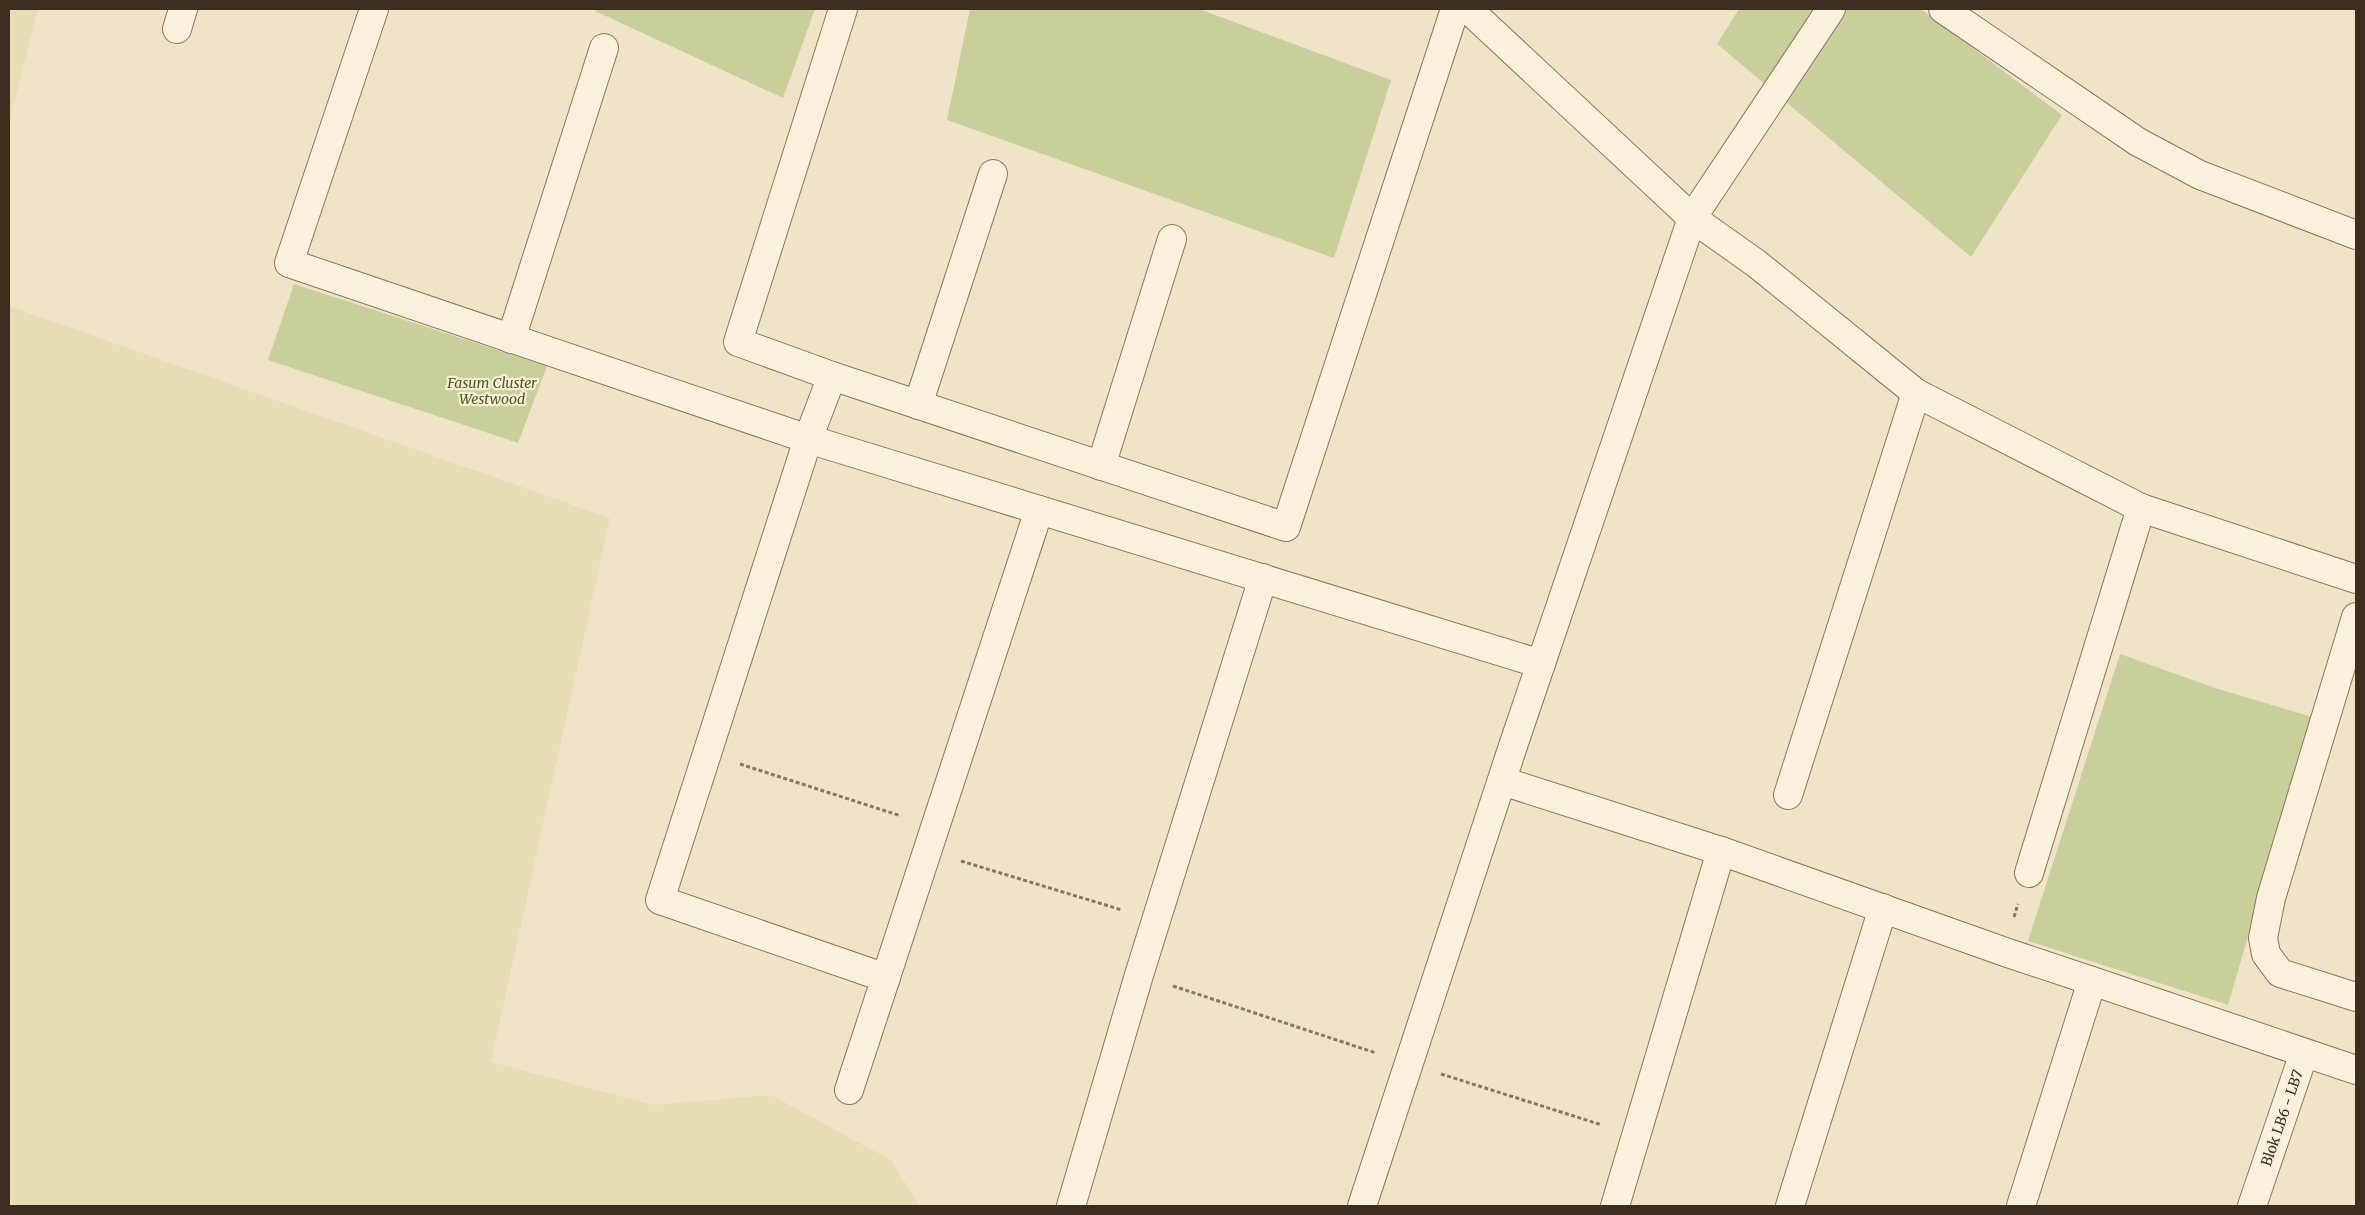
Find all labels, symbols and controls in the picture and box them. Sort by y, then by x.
park label: Fasum Cluster Westwood [446,374,537,408]
street label: Blok LB6 - LB7 [2257,1067,2307,1169]

